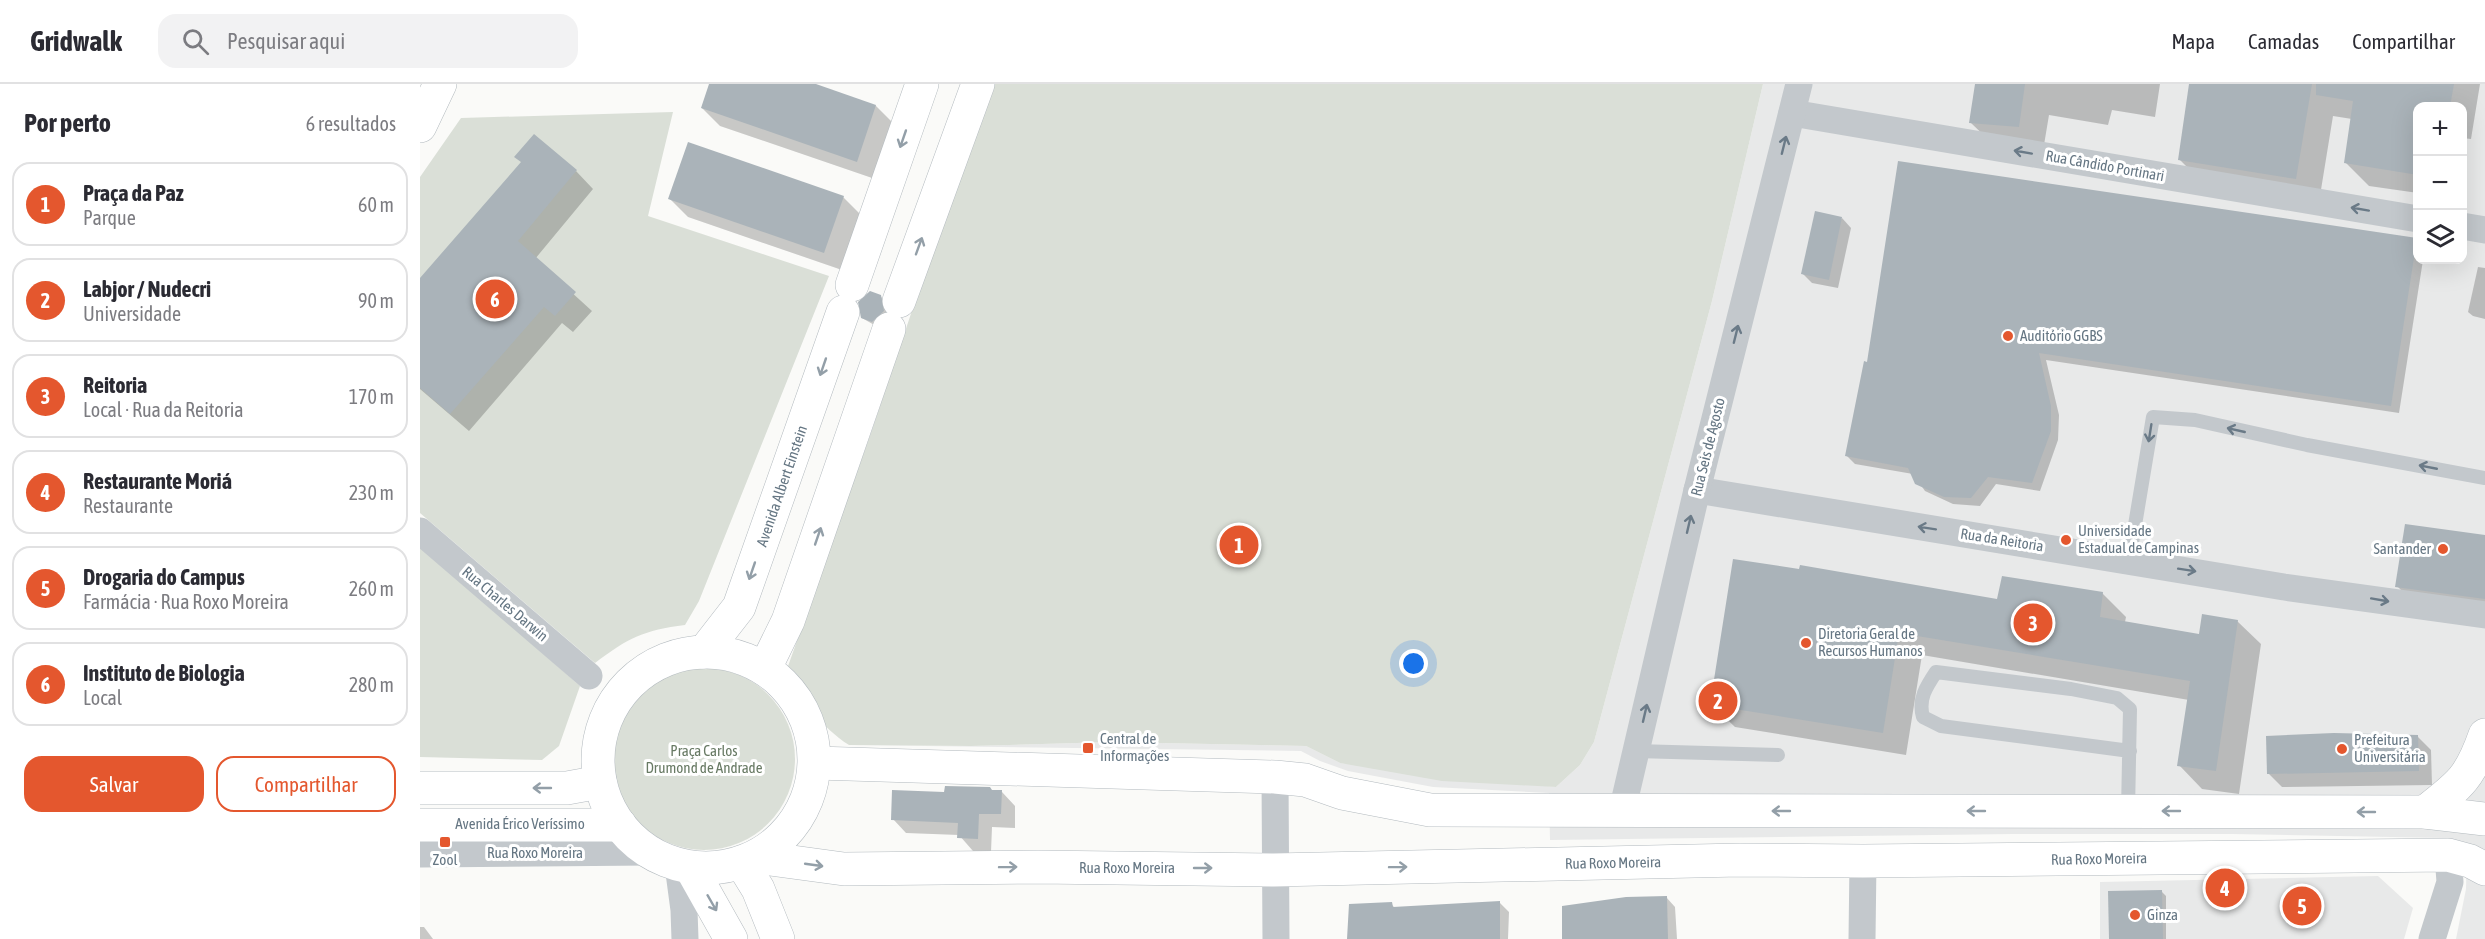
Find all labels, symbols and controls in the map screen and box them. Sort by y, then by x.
search box [158,14,578,68]
text: Gridwalk [30,25,122,57]
icon: search [179,25,212,58]
text: Pesquisar aqui [227,28,345,54]
text: Mapa [2171,29,2215,53]
text: Camadas [2248,29,2319,53]
text: Compartilhar [2352,29,2455,53]
map controls [2413,102,2467,264]
button: + [2413,102,2467,156]
text: Por perto [24,108,111,138]
text: 6 resultados [306,112,396,135]
one-way arrow [896,129,907,148]
one-way arrow [1778,136,1790,155]
one-way arrow [2013,146,2033,157]
street label: Rua Cândido Portinari [2045,147,2166,184]
button: − [2413,156,2467,210]
text: Praça da Paz [83,180,184,206]
text: 1 [41,193,50,216]
text: 60 m [358,193,394,216]
one-way arrow [2350,203,2370,214]
text: Parque [83,206,136,229]
button: layers [2413,210,2467,264]
one-way arrow [915,238,926,256]
text: Labjor / Nudecri [83,276,211,302]
pin: 6 [476,276,514,322]
text: 2 [41,289,50,312]
text: 90 m [358,289,394,312]
text: Universidade [83,302,181,325]
one-way arrow [1731,325,1743,344]
place label: Auditório GGBS [2020,327,2103,344]
marker: Auditório GGBS [2001,329,2015,343]
one-way arrow [817,357,828,376]
text: Reitoria [83,372,147,398]
text: 3 [41,385,50,408]
text: 170 m [349,385,394,408]
street label: Rua Seis de Agosto [1687,396,1728,498]
text: Local · Rua da Reitoria [83,398,244,421]
one-way arrow [2145,422,2156,442]
street label: Avenida Albert Einstein [753,423,810,549]
one-way arrow [2227,423,2246,435]
one-way arrow [2418,461,2438,472]
text: Restaurante Moriá [83,468,232,494]
text: 4 [41,481,50,504]
text: 230 m [349,481,394,504]
text: Restaurante [83,494,173,517]
one-way arrow [1684,514,1696,533]
pin: 1 [1220,522,1258,568]
one-way arrow [1917,522,1937,533]
place label: Universidade Estadual de Campinas [2078,522,2199,556]
street label: Rua da Reitoria [1959,525,2045,554]
one-way arrow [813,527,824,546]
marker: Universidade Estadual de Campinas [2059,533,2073,547]
place label: Santander [2374,540,2432,557]
marker: Santander [2436,542,2450,556]
one-way arrow [745,561,756,580]
street label: Rua Charles Darwin [459,563,552,644]
text: Drogaria do Campus [83,564,245,590]
one-way arrow [2177,565,2196,576]
text: 5 [41,577,50,600]
text: 260 m [349,577,394,600]
text: Farmácia · Rua Roxo Moreira [83,590,289,613]
one-way arrow [2369,595,2389,606]
pin: 3 [2014,600,2052,646]
place label: Diretoria Geral de Recursos Humanos [1818,625,1923,659]
marker: Diretoria Geral de Recursos Humanos [1799,636,1813,650]
your location [1399,649,1428,678]
text: Instituto de Biologia [83,660,245,686]
text: 6 [41,673,50,696]
text: 280 m [349,673,394,696]
pin: 2 [1698,678,1738,724]
text: Local [83,686,122,709]
one-way arrow [1639,704,1651,723]
place label: Central de Informações [1100,730,1169,764]
place label: Prefeitura Universitária [2354,731,2426,765]
marker: Central de Informações [1081,741,1095,755]
park label: Praça Carlos Drumond de Andrade [645,742,763,776]
marker: Prefeitura Universitária [2335,742,2349,756]
button: Salvar [24,756,204,812]
button: Compartilhar [216,756,396,812]
one-way arrow [533,782,553,794]
one-way arrow [1772,805,1792,817]
one-way arrow [1967,805,1987,817]
one-way arrow [2162,805,2182,817]
one-way arrow [2357,806,2377,818]
street label: Avenida Érico Veríssimo [455,815,585,832]
marker: Zool [438,835,452,849]
street label: Rua Roxo Moreira [487,844,583,861]
street label: Rua Roxo Moreira [2051,849,2147,868]
place label: Zool [433,851,457,868]
street label: Rua Roxo Moreira [1565,853,1661,872]
one-way arrow [803,859,823,870]
street label: Rua Roxo Moreira [1079,859,1175,876]
one-way arrow [998,861,1018,873]
one-way arrow [1388,861,1408,873]
one-way arrow [1193,862,1213,874]
pin: 4 [2206,866,2244,910]
pin: 5 [2282,884,2322,928]
one-way arrow [706,894,718,911]
place label: Ginza [2147,906,2178,923]
marker: Ginza [2128,908,2142,922]

